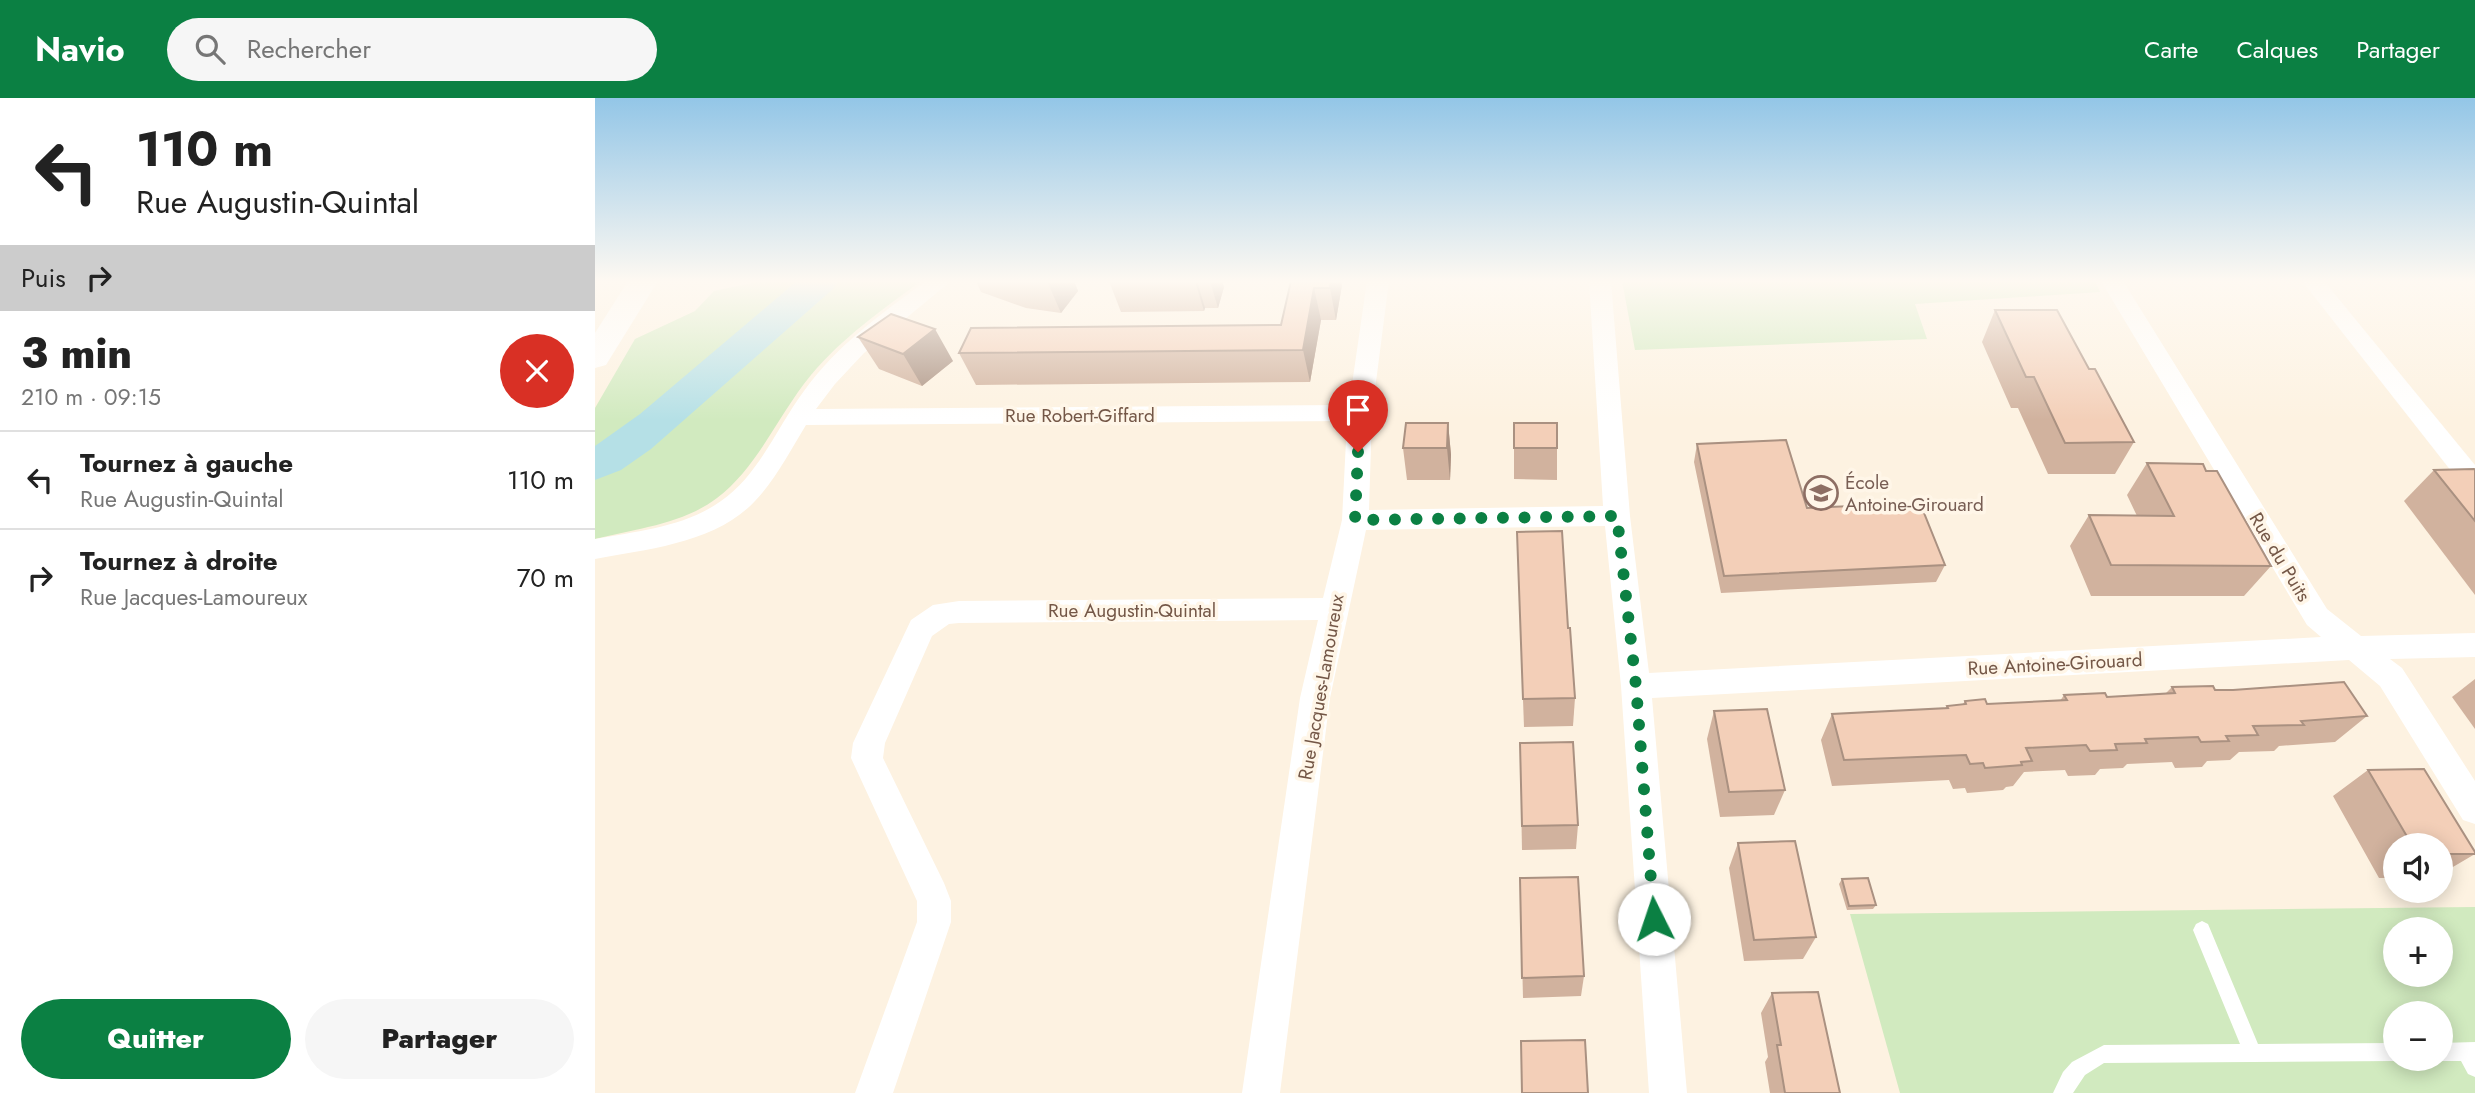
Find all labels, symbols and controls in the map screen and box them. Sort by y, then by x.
search box [167,18,657,81]
text: Navio [35,26,125,73]
icon: search [191,30,229,68]
text: Rechercher [247,30,371,68]
text: Carte [2144,32,2198,67]
text: Calques [2236,32,2318,67]
text: Partager [2356,32,2440,67]
text: 110 m [136,114,273,184]
icon: left [21,126,112,217]
text: Rue Augustin-Quintal [136,179,419,225]
text: Puis [21,259,66,297]
icon: right [80,259,118,297]
text: 3 min [21,323,132,384]
button: close [500,334,574,408]
text: 210 m · 09:15 [21,380,161,414]
pin [1328,380,1388,452]
icon: arrive [1339,391,1377,429]
street label: Rue Robert-Giffard [1005,402,1155,429]
text: Tournez à gauche [80,444,293,482]
icon: left [21,461,59,499]
text: 110 m [507,461,574,499]
place label: École Antoine-Girouard [1845,469,1984,518]
school or university icon: École Antoine-Girouard [1802,474,1840,512]
text: Rue Augustin-Quintal [80,482,284,516]
street label: Rue du Puits [2243,507,2317,607]
text: Tournez à droite [80,542,278,580]
icon: right [21,559,59,597]
text: 70 m [517,559,574,597]
text: Rue Jacques-Lamoureux [80,580,308,614]
street label: Rue Jacques-Lamoureux [1291,592,1351,782]
street label: Rue Augustin-Quintal [1048,597,1216,624]
street label: Rue Antoine-Girouard [1967,646,2143,682]
map controls [2383,833,2453,1071]
button: sound [2383,833,2453,903]
position arrow [1617,882,1691,956]
button: + [2383,917,2453,987]
button: Quitter [21,999,291,1079]
button: Partager [305,999,574,1079]
button: − [2383,1001,2453,1071]

